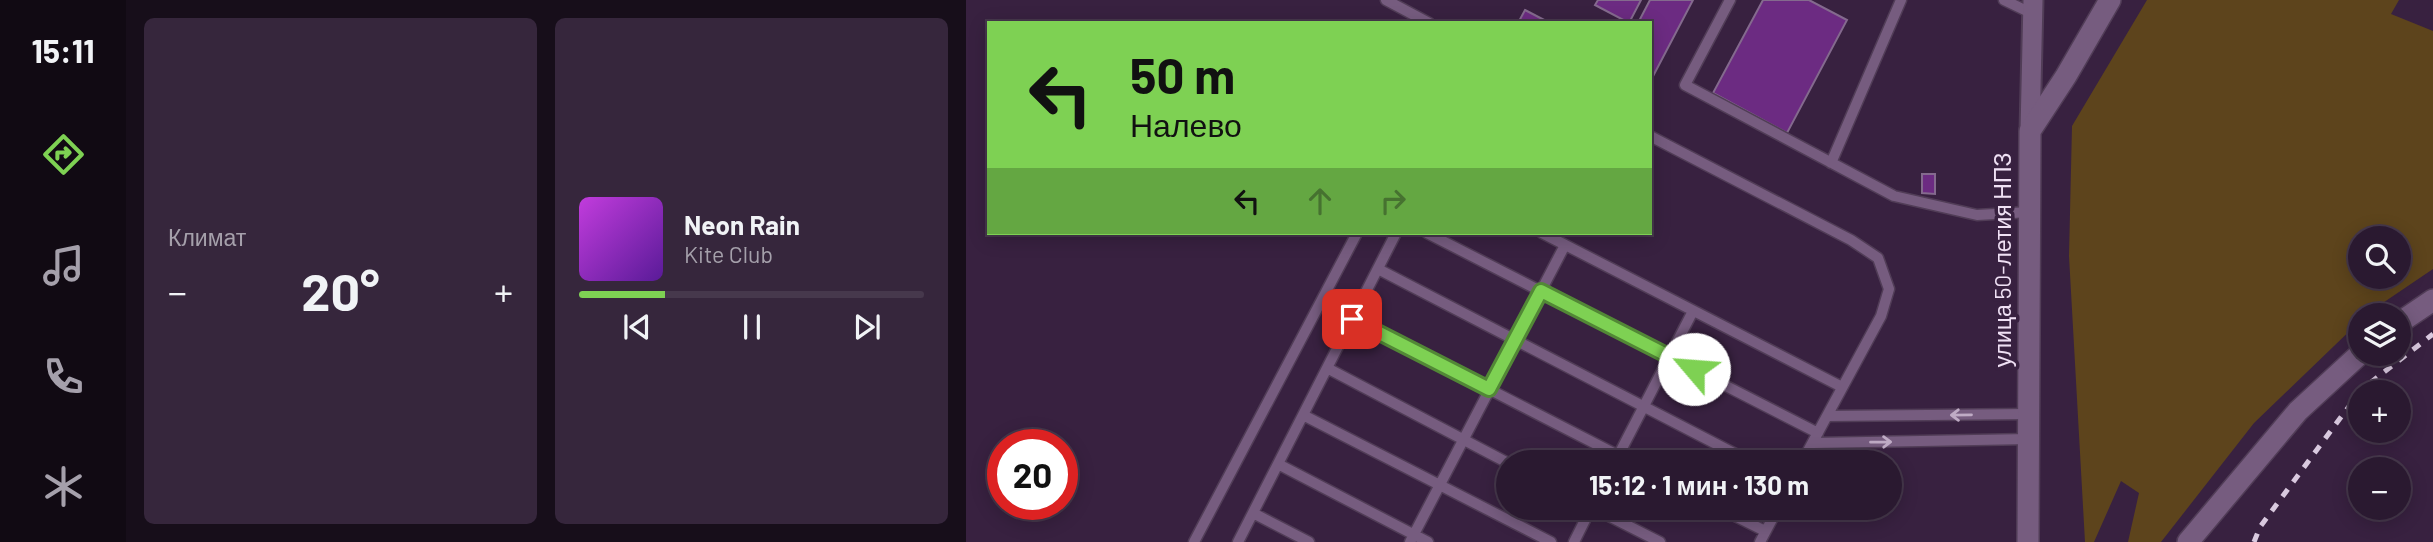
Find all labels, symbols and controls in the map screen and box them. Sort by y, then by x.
text: 15:11 [31,31,95,69]
text: 50 m [1130,45,1235,104]
icon: left [1015,49,1106,140]
text: Налево [1130,105,1242,143]
icon: directions [39,130,88,179]
street label: улица 50-летия НПЗ [1988,153,2016,367]
icon: left [1228,182,1266,220]
icon: ahead [1301,182,1339,220]
icon: right [1374,182,1412,220]
text: Neon Rain [684,209,800,240]
text: Климат [168,223,246,251]
map controls [2348,226,2411,520]
button: search [2348,226,2411,289]
text: Kite Club [684,240,773,268]
icon: music [39,241,88,290]
text: 20° [301,259,380,321]
text: − [168,268,187,314]
text: + [494,268,513,314]
pin [1322,289,1382,349]
icon: arrive [1333,300,1371,338]
button: layers [2348,303,2411,366]
icon: previous [618,308,656,346]
icon: pause [733,308,771,346]
icon: next [848,308,886,346]
position arrow [1657,332,1731,406]
icon: phone [39,352,88,401]
button: + [2348,380,2411,443]
one-way arrow [1949,408,1972,422]
speed limit sign: 20 [987,429,1078,520]
one-way arrow [1869,435,1892,448]
button: − [2348,457,2411,520]
icon: climate [39,462,88,511]
text: 15:12 · 1 мин · 130 m [1589,469,1809,500]

